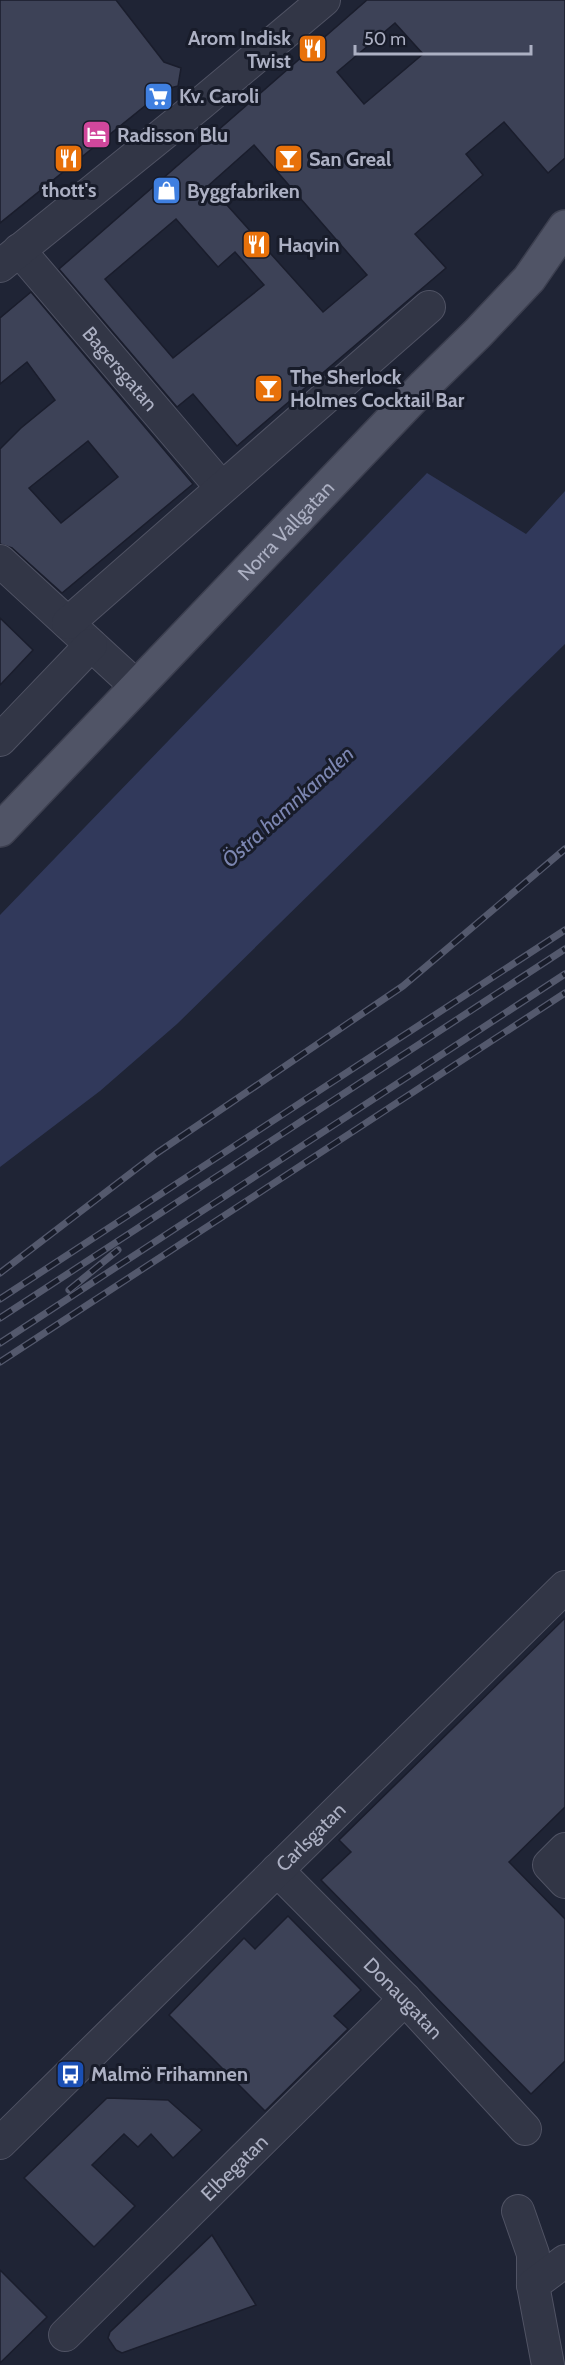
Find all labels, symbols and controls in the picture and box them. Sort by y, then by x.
scale bar [355,18,530,56]
place label: Arom Indisk Twist [188,26,291,73]
text: 50 m [364,28,406,50]
restaurant icon: Arom Indisk Twist [296,33,328,65]
supermarket icon: Kv. Caroli [142,80,174,112]
place label: Kv. Caroli [179,84,259,108]
hotel icon: Radisson Blu [80,119,112,151]
place label: Radisson Blu [117,123,228,147]
restaurant icon: thott's [53,143,85,175]
bar icon: San Greal [272,143,304,175]
place label: San Greal [309,147,391,171]
shop icon: Byggfabriken [150,175,182,207]
place label: thott's [42,178,96,202]
place label: Byggfabriken [187,179,300,203]
restaurant icon: Haqvin [241,229,273,261]
place label: Haqvin [278,233,340,257]
street label: Bagersgatan [78,322,163,416]
place label: The Sherlock Holmes Cocktail Bar [290,365,465,412]
bar icon: The Sherlock Holmes Cocktail Bar [253,372,285,404]
street label: Norra Vallgatan [233,476,339,585]
water label: Östra hamnkanalen [217,741,359,872]
street label: Carlsgatan [271,1798,351,1877]
street label: Donaugatan [359,1953,448,2044]
bus stop icon: Malmö Frihamnen [54,2058,86,2090]
place label: Malmö Frihamnen [91,2062,248,2086]
street label: Elbegatan [196,2130,273,2206]

